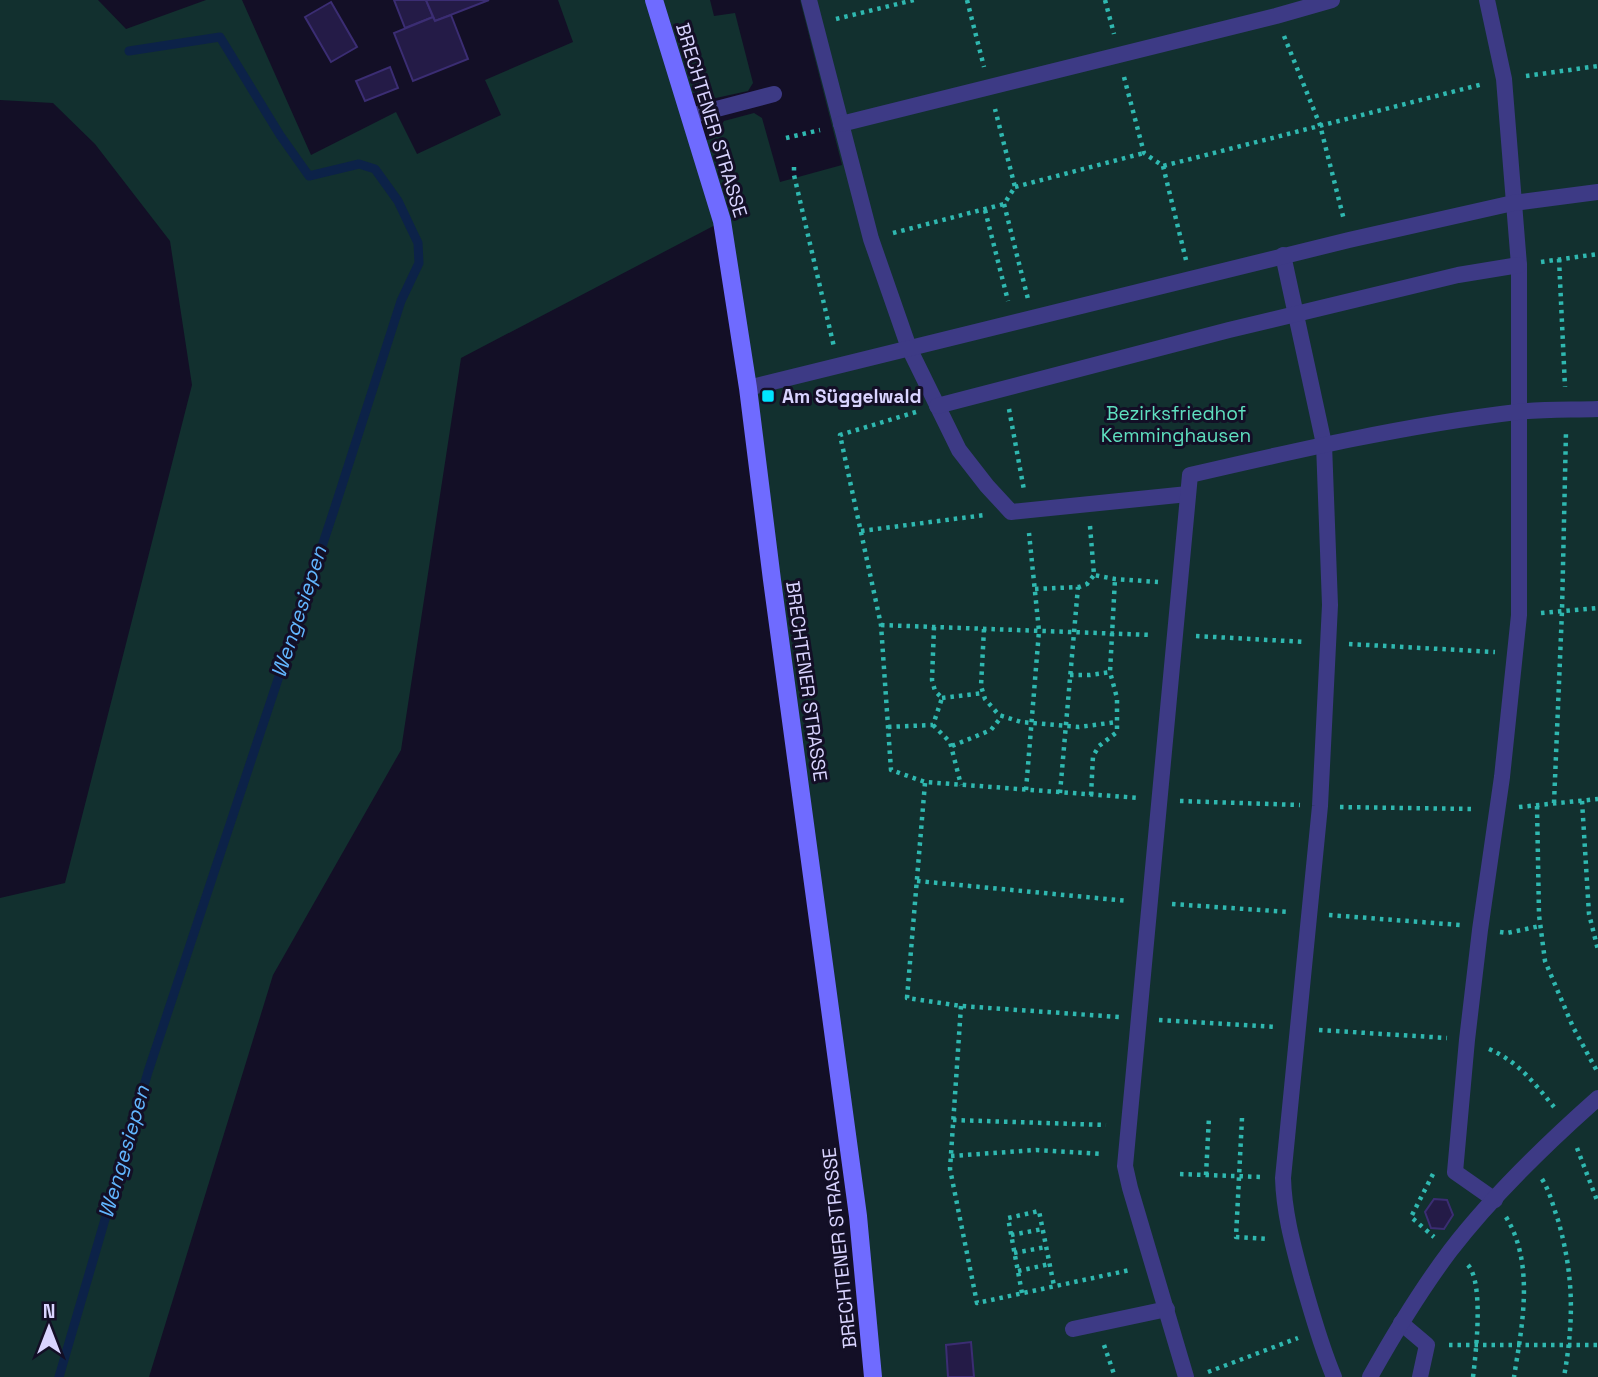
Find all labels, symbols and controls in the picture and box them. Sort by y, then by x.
street label: BRECHTENER STRASSE [670,20,753,220]
place label: Am Süggelwald [782,384,922,409]
marker: Am Süggelwald [760,388,776,404]
park label: Bezirksfriedhof Kemminghausen [1101,401,1251,448]
water label: Wengesiepen [265,542,333,681]
street label: BRECHTENER STRASSE [780,579,833,783]
water label: Wengesiepen [92,1081,156,1221]
street label: BRECHTENER STRASSE [817,1146,862,1350]
north arrow [14,1293,84,1363]
text: N [43,1299,55,1324]

